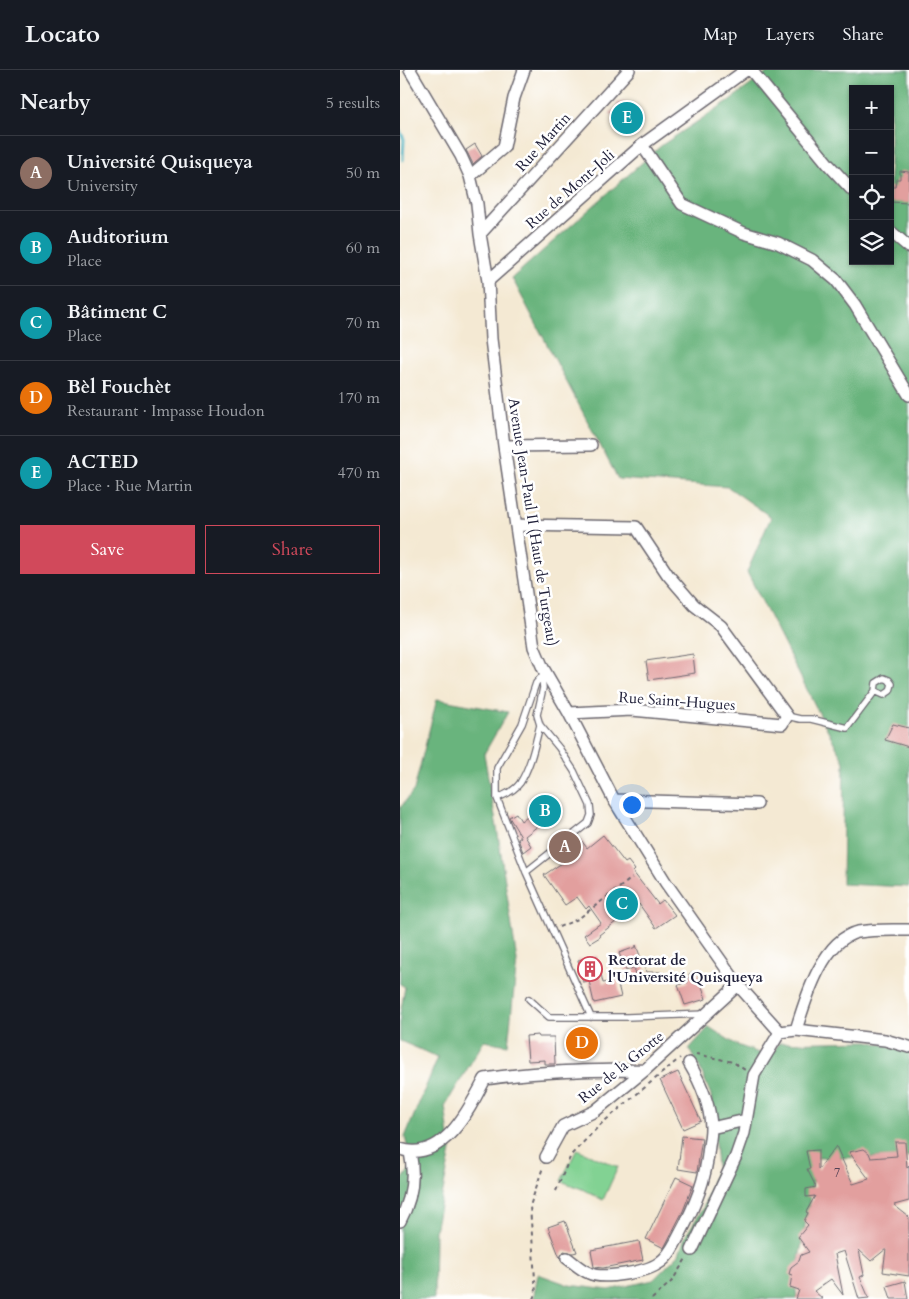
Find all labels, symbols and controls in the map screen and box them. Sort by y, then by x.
text: Locato [25,18,100,51]
text: Map [703,22,738,47]
text: Layers [766,22,815,47]
text: Share [843,22,884,47]
map controls [849,85,894,265]
button: + [849,85,894,130]
text: Nearby [20,88,91,117]
text: 5 results [326,92,380,114]
pin: E [611,99,643,137]
street label: Rue Martin [511,108,575,176]
button: − [849,130,894,175]
street label: Rue de Mont-Joli [521,145,619,233]
text: Université Quisqueya [67,149,253,175]
text: A [30,162,42,184]
text: 50 m [346,162,380,184]
text: University [67,175,138,197]
button: locate [849,175,894,220]
button: layers [849,220,894,265]
text: Auditorium [67,224,169,250]
text: B [30,237,42,259]
text: 60 m [346,237,380,259]
text: Place [67,250,102,272]
text: Bâtiment C [67,299,167,325]
text: C [30,312,42,334]
text: 70 m [346,312,380,334]
text: Place [67,325,102,347]
text: Bèl Fouchèt [67,374,171,400]
text: D [29,387,43,409]
text: 170 m [338,387,380,409]
street label: Avenue Jean-Paul II (Haut de Turgeau) [503,397,563,647]
text: Restaurant · Impasse Houdon [67,400,265,422]
text: ACTED [67,449,138,475]
text: E [31,462,41,484]
text: 470 m [338,462,380,484]
text: Place · Rue Martin [67,475,193,497]
button: Save [20,525,195,574]
button: Share [205,525,380,574]
street label: Rue Saint-Hugues [618,687,736,715]
pin: B [529,792,561,830]
your location [619,792,645,818]
pin: A [549,828,581,866]
pin: C [606,885,638,923]
place label: Rectorat de l'Université Quisqueya [608,950,763,987]
building icon: Rectorat de l'Université Quisqueya [577,956,603,982]
pin: D [566,1024,598,1062]
street label: Rue de la Grotte [574,1026,668,1108]
house number: 7 [834,1165,840,1181]

